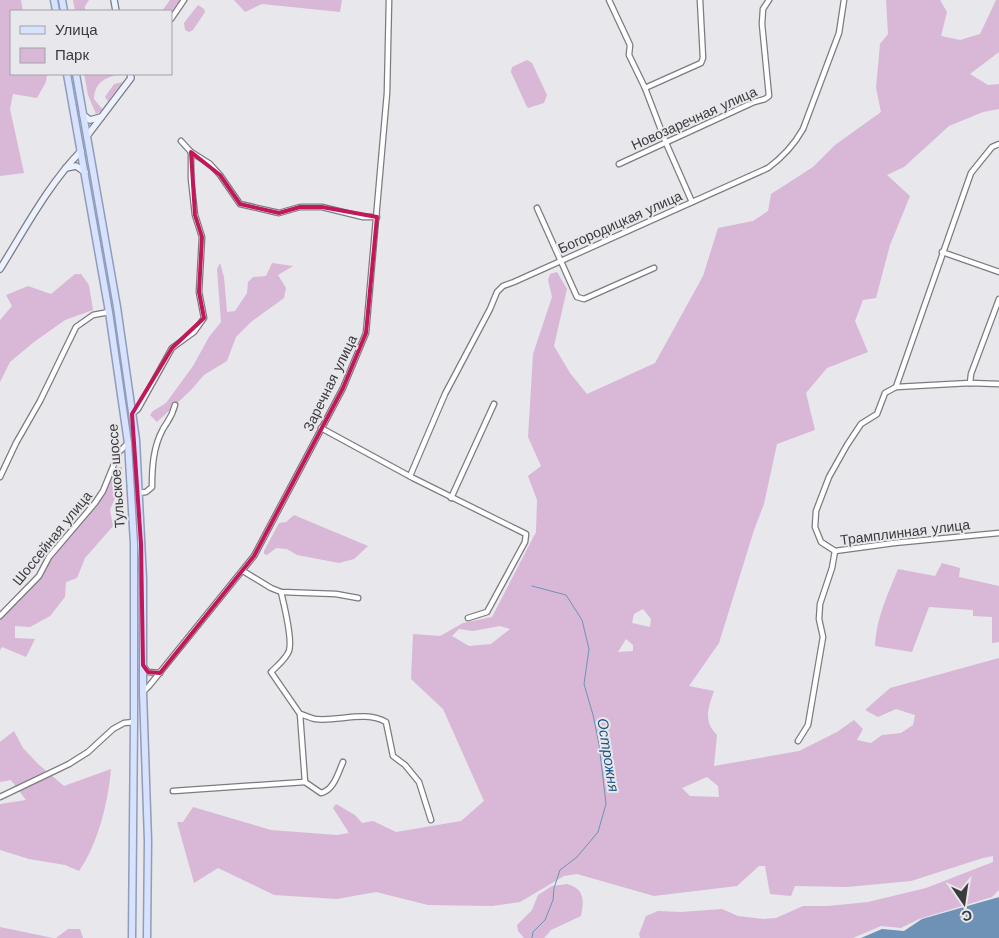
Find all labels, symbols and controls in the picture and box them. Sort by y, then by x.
legend [10,10,172,75]
text: Улица [55,21,98,39]
text: Парк [55,46,89,64]
street label: Новозаречная улица [629,83,759,153]
street label: Богородицкая улица [556,187,685,257]
street label: Заречная улица [300,332,360,434]
street label: Тульское шоссе [104,423,128,529]
street label: Шоссейная улица [9,488,95,588]
street label: Трамплинная улица [839,516,971,548]
water label: Острожня [593,717,623,793]
north arrow [939,878,989,928]
text: С [960,907,974,925]

